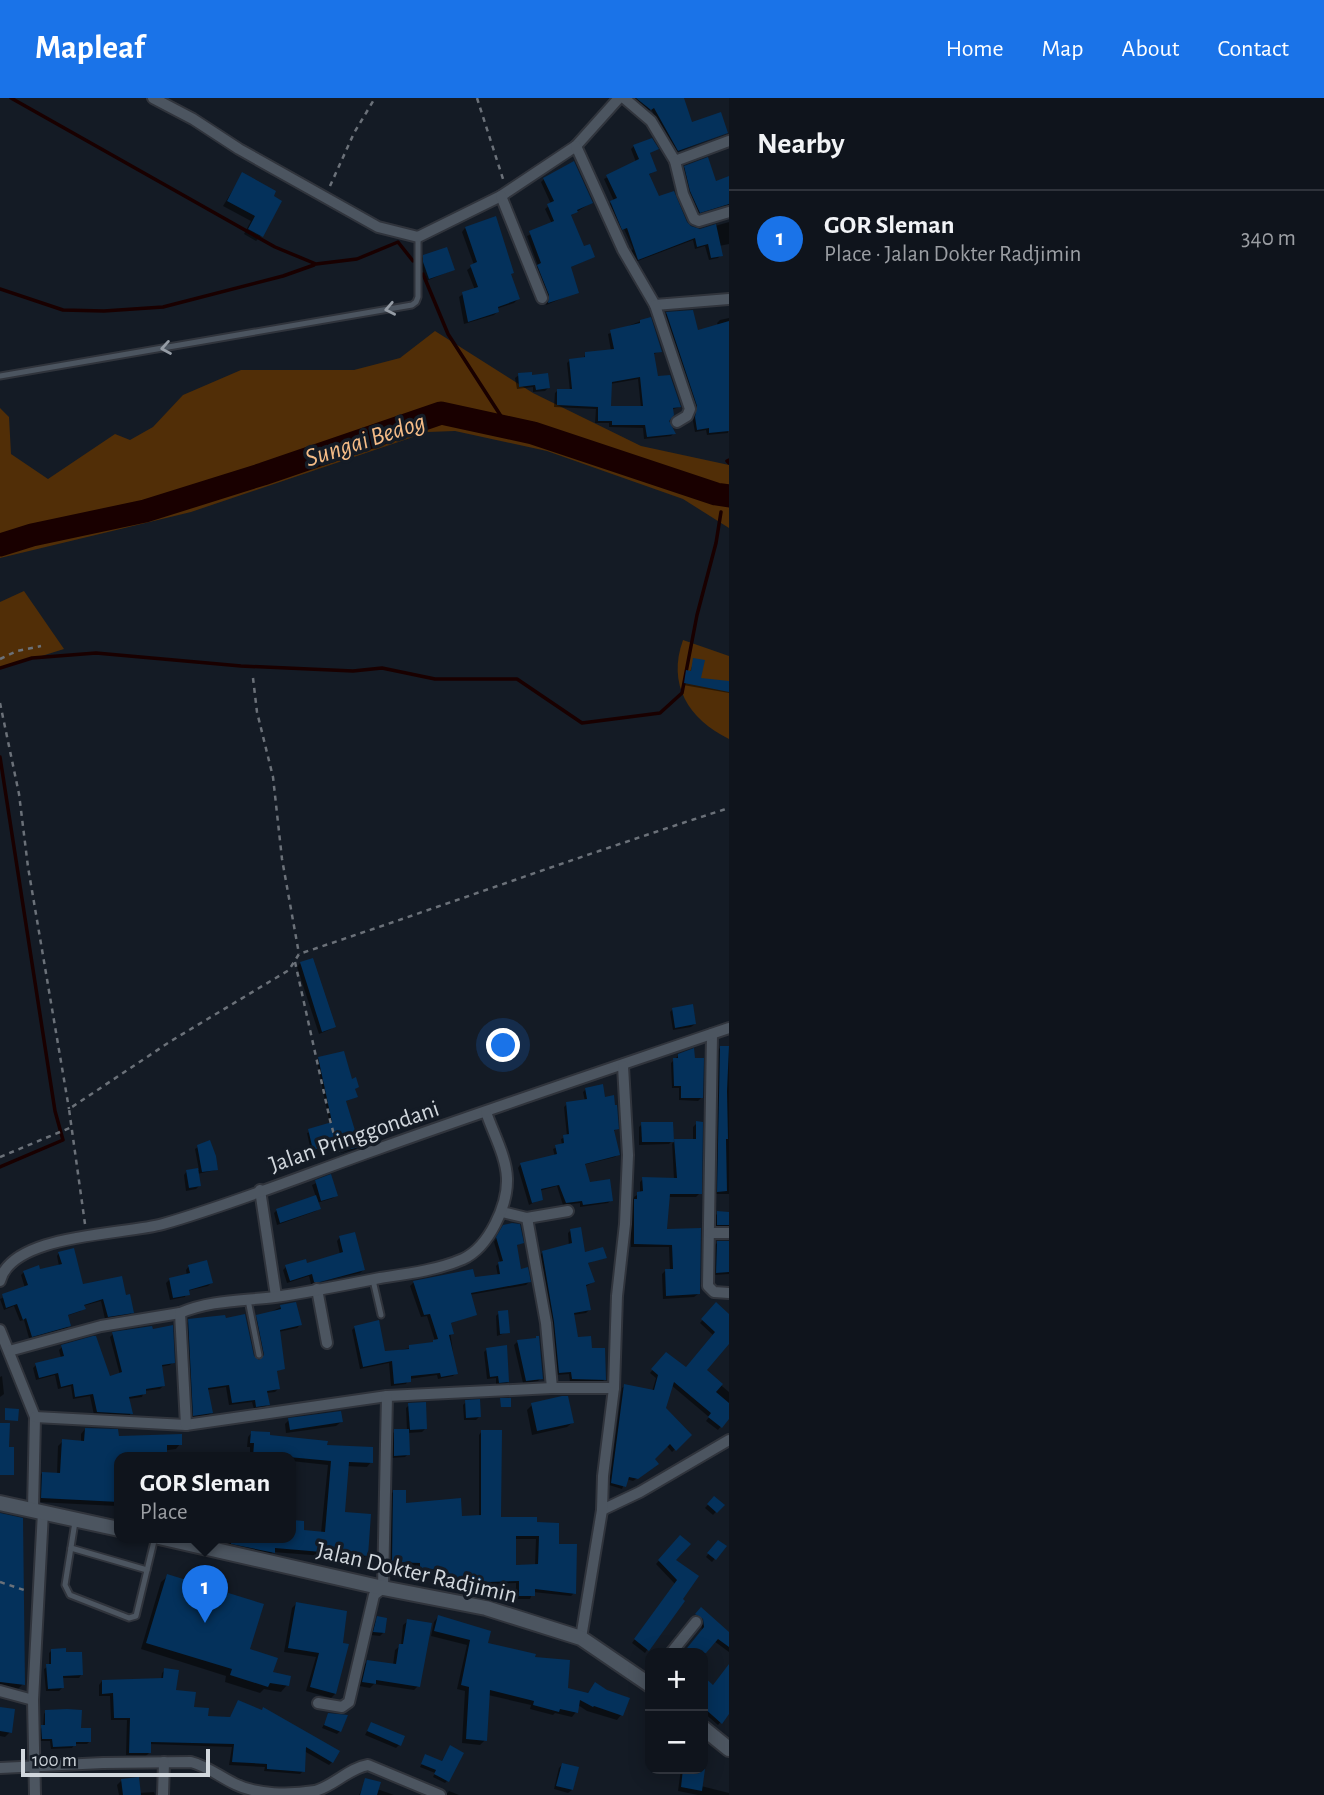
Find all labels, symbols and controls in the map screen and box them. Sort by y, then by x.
text: Mapleaf [35,32,145,65]
text: Home [946,37,1004,61]
text: Map [1042,37,1084,61]
text: About [1122,37,1179,61]
text: Contact [1217,37,1289,61]
text: Nearby [757,129,845,159]
text: GOR Sleman [824,212,954,238]
text: 1 [776,227,784,250]
text: 340 m [1241,227,1296,250]
text: Place · Jalan Dokter Radjimin [824,243,1081,266]
one-way arrow [384,301,396,316]
one-way arrow [160,340,172,355]
water label: Sungai Bedog [302,408,429,472]
your location [486,1028,520,1062]
street label: Jalan Pringgondani [266,1097,442,1177]
popup [114,1452,296,1543]
text: GOR Sleman [140,1470,270,1496]
text: Place [140,1501,188,1524]
street label: Jalan Dokter Radjimin [314,1538,520,1608]
pin: 1 [182,1565,228,1623]
map controls [645,1648,708,1774]
button: + [645,1648,708,1711]
button: − [645,1711,708,1774]
scale bar [21,1746,210,1778]
text: 100 m [32,1751,77,1770]

